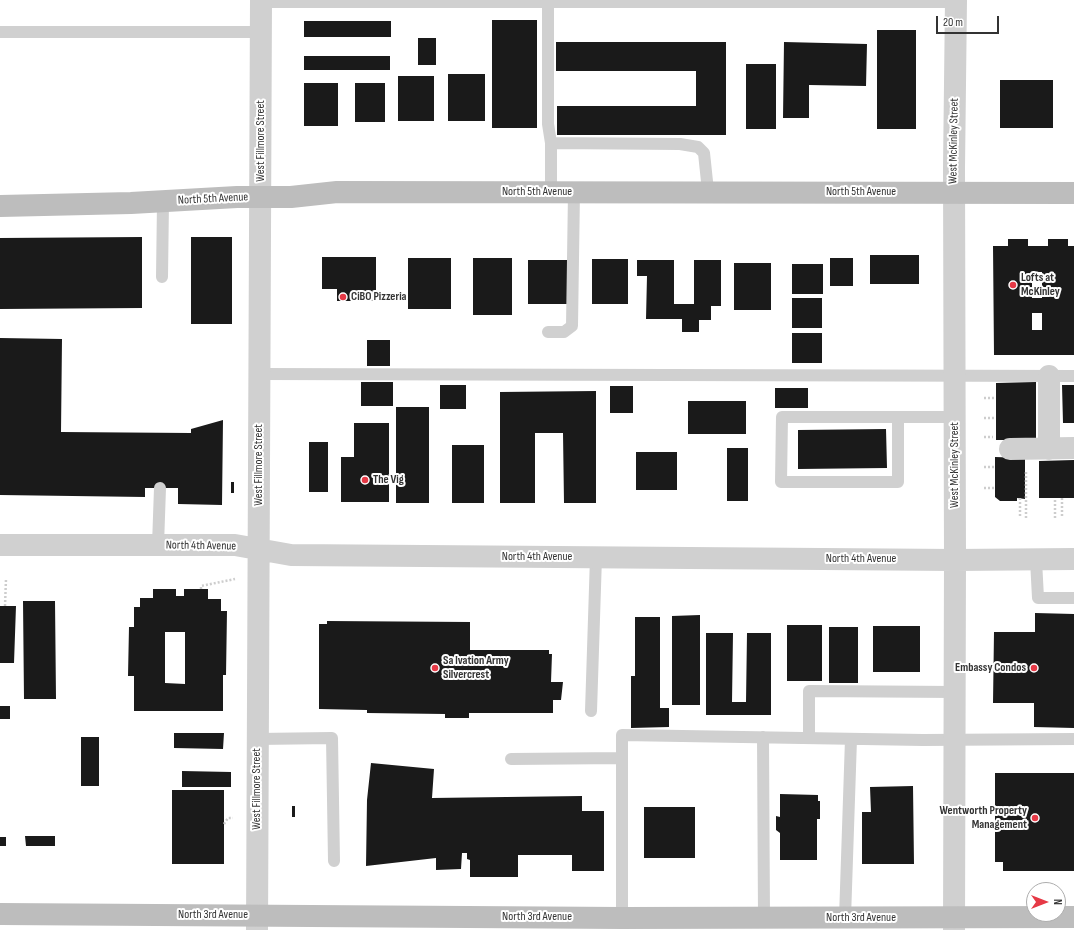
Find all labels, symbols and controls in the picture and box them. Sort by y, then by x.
scale bar [938,8,1001,34]
text: 20 m [943,15,963,30]
street label: West McKinley Street [946,98,962,184]
street label: West Fillmore Street [254,100,268,182]
street label: North 5th Avenue [502,185,572,199]
street label: North 5th Avenue [826,185,896,199]
street label: North 5th Avenue [178,190,248,208]
place label: Lofts at McKinley [1021,271,1060,299]
marker: Lofts at McKinley [1008,280,1018,290]
place label: CiBO Pizzeria [351,290,407,304]
marker: CiBO Pizzeria [338,292,348,302]
street label: West McKinley Street [948,422,962,508]
street label: West Fillmore Street [252,424,266,506]
place label: The Vig [373,473,404,487]
marker: The Vig [360,475,370,485]
street label: North 4th Avenue [166,538,236,554]
street label: North 4th Avenue [502,550,572,564]
street label: North 4th Avenue [826,552,896,566]
place label: Sa lvation Army Silvercrest [443,654,509,682]
place label: Embassy Condos [955,661,1026,675]
marker: Sa lvation Army Silvercrest [430,663,440,673]
marker: Embassy Condos [1029,663,1039,673]
street label: West Fillmore Street [250,748,264,830]
place label: Wentworth Property Management [939,804,1027,832]
marker: Wentworth Property Management [1030,813,1040,823]
north arrow [1026,882,1066,922]
text: N [1051,899,1064,905]
street label: North 3rd Avenue [178,908,248,922]
street label: North 3rd Avenue [502,910,572,924]
street label: North 3rd Avenue [826,911,896,925]

